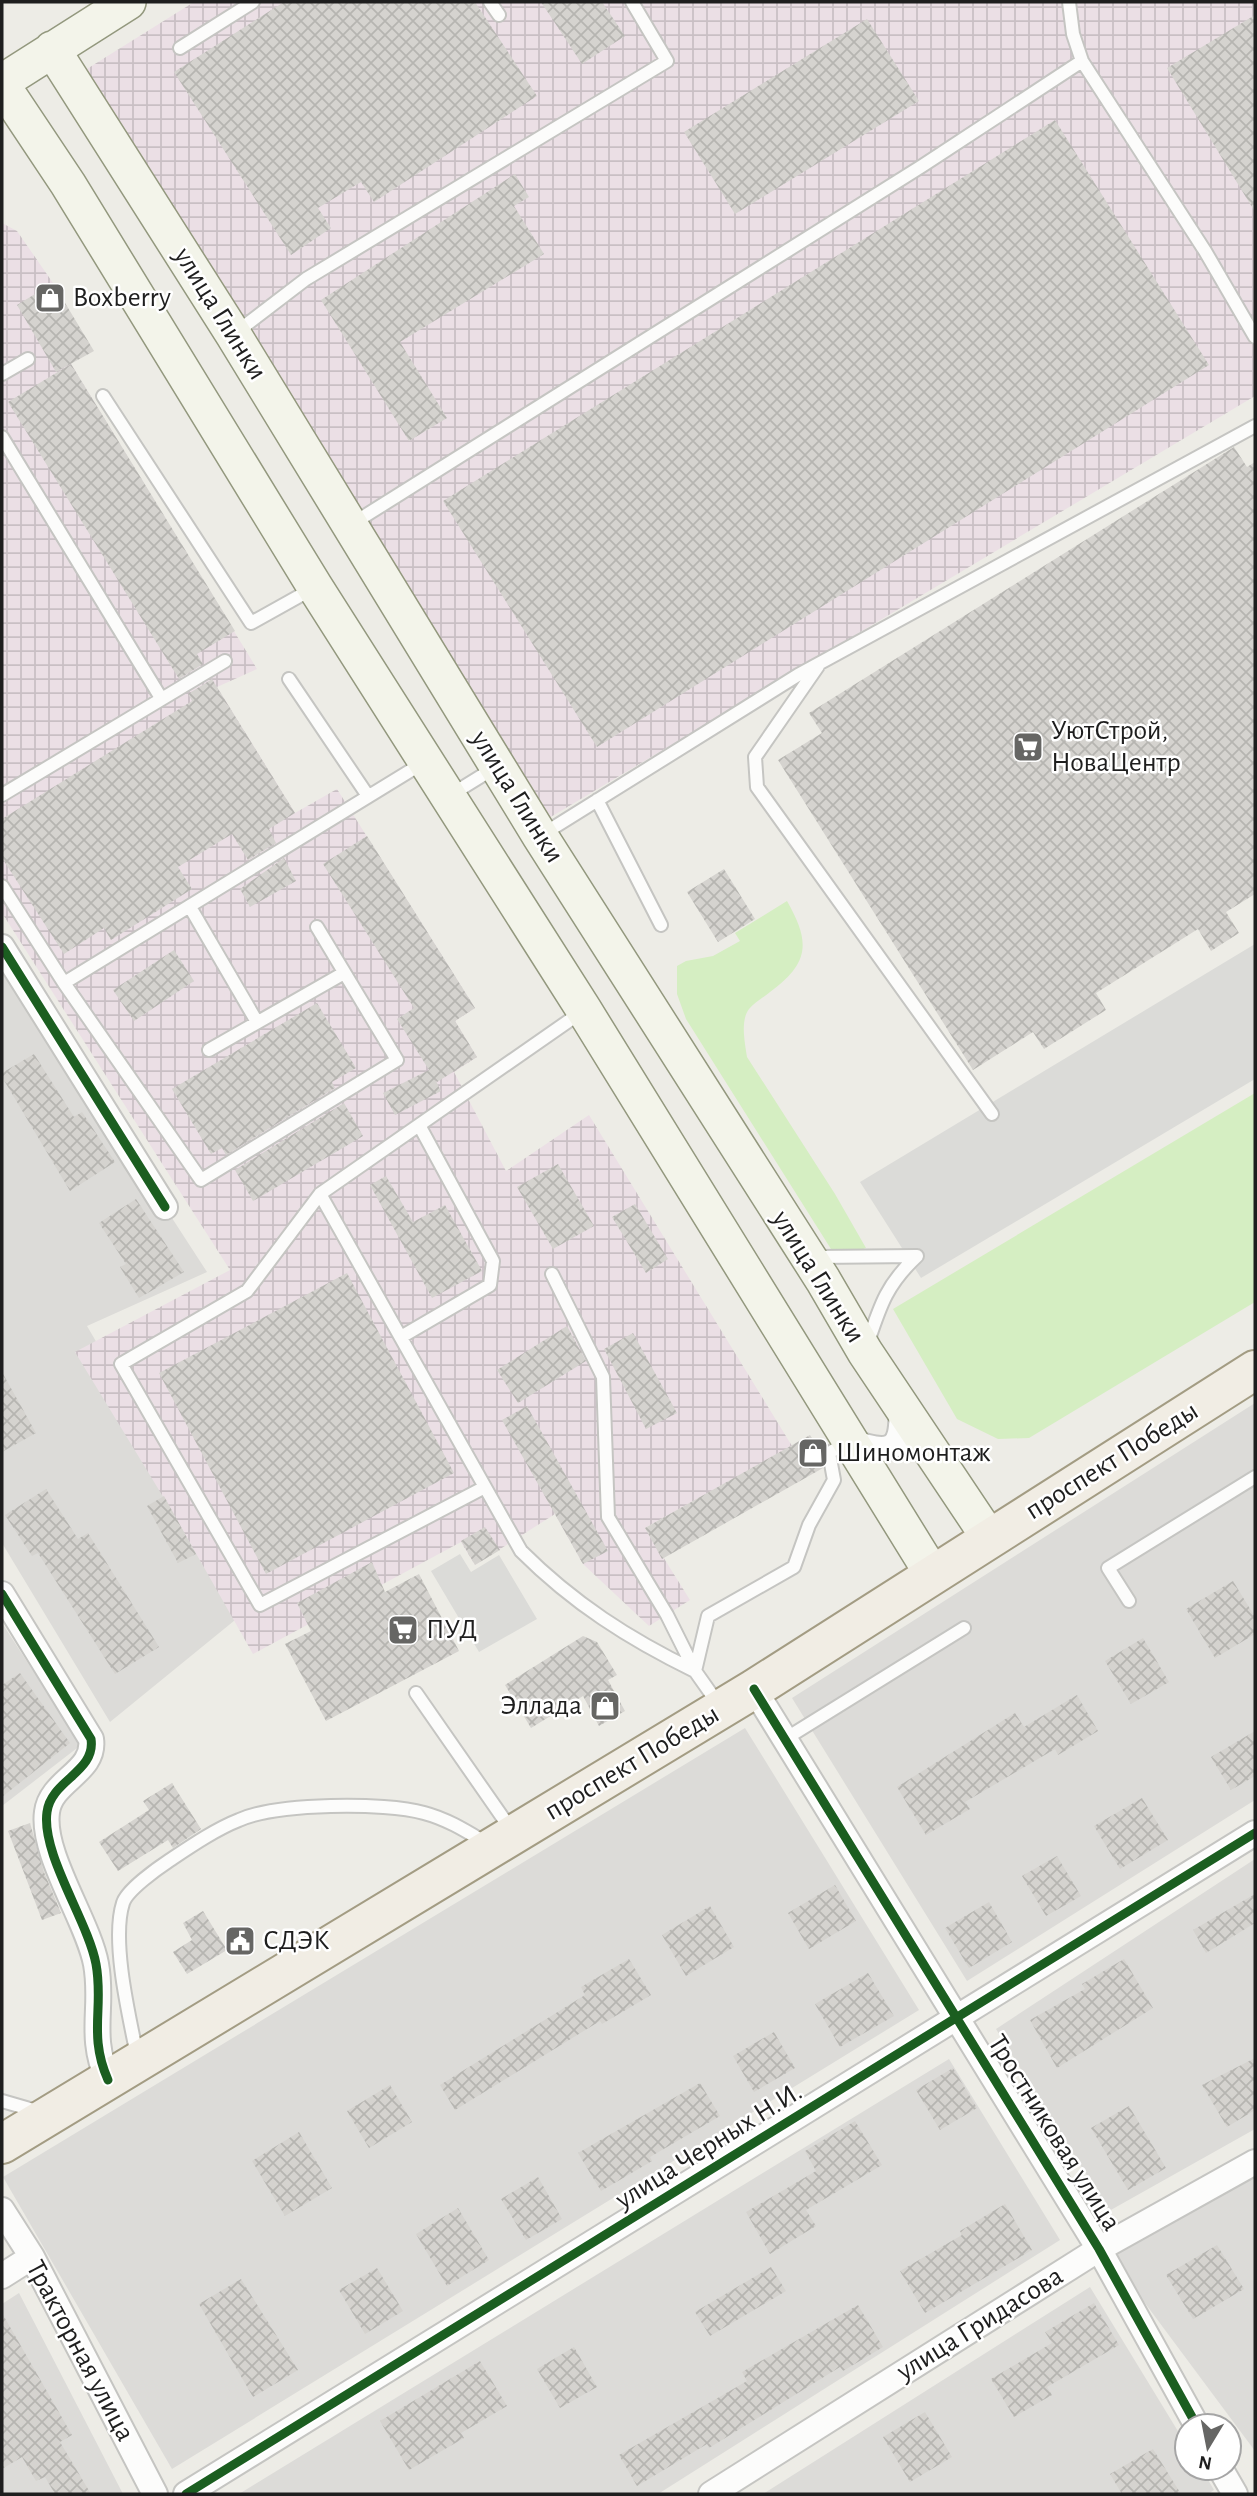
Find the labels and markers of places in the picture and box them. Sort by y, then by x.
shop icon: Boxberry [33,281,67,315]
place label: Boxberry [73,284,171,312]
place label: УютСтрой, НоваЦентр [1051,717,1181,777]
supermarket icon: УютСтрой, НоваЦентр [1011,730,1045,764]
shop icon: Шиномонтаж [796,1436,830,1470]
place label: Шиномонтаж [836,1439,991,1467]
supermarket icon: ПУД [386,1613,420,1647]
place label: ПУД [426,1616,477,1644]
shop icon: Эллада [588,1689,622,1723]
place label: Эллада [500,1692,582,1720]
public building icon: СДЭК [223,1924,257,1958]
place label: СДЭК [263,1927,330,1955]

